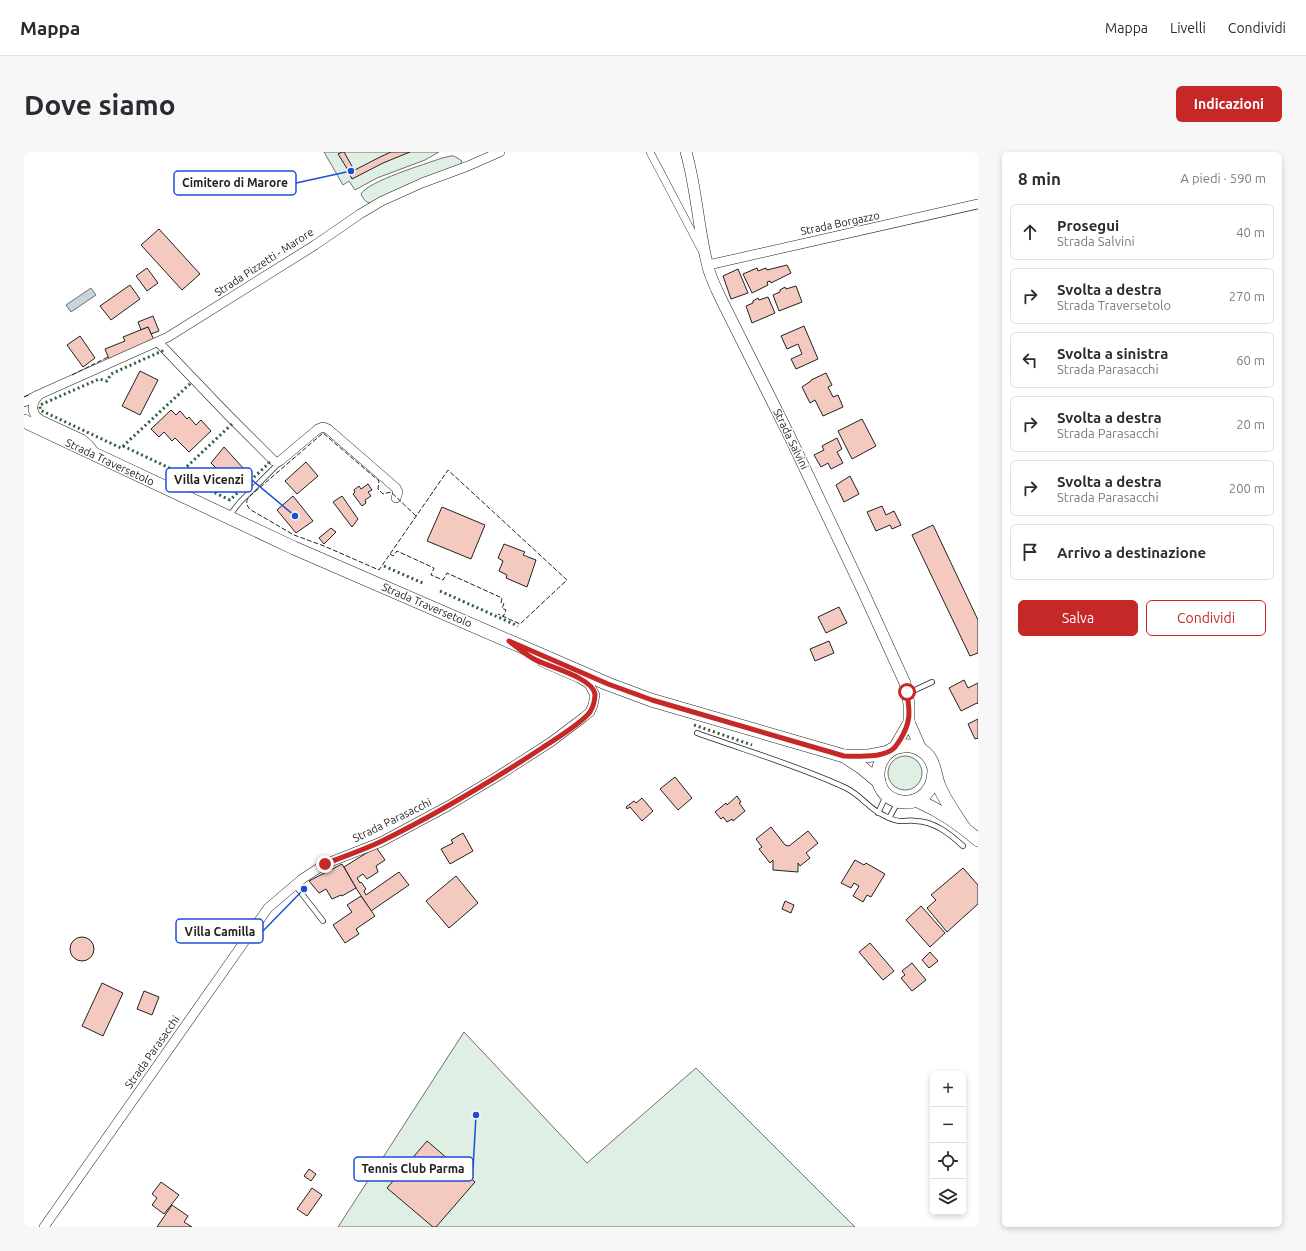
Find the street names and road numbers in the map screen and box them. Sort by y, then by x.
street label: Strada Borgazzo [799,209,881,237]
street label: Strada Pizzetti - Marore [212,226,316,298]
street label: Strada Salvini [771,407,811,471]
street label: Strada Traversetolo [64,436,156,488]
street label: Strada Traversetolo [380,581,474,629]
street label: Strada Parasacchi [351,796,433,844]
street label: Strada Parasacchi [122,1013,182,1091]

